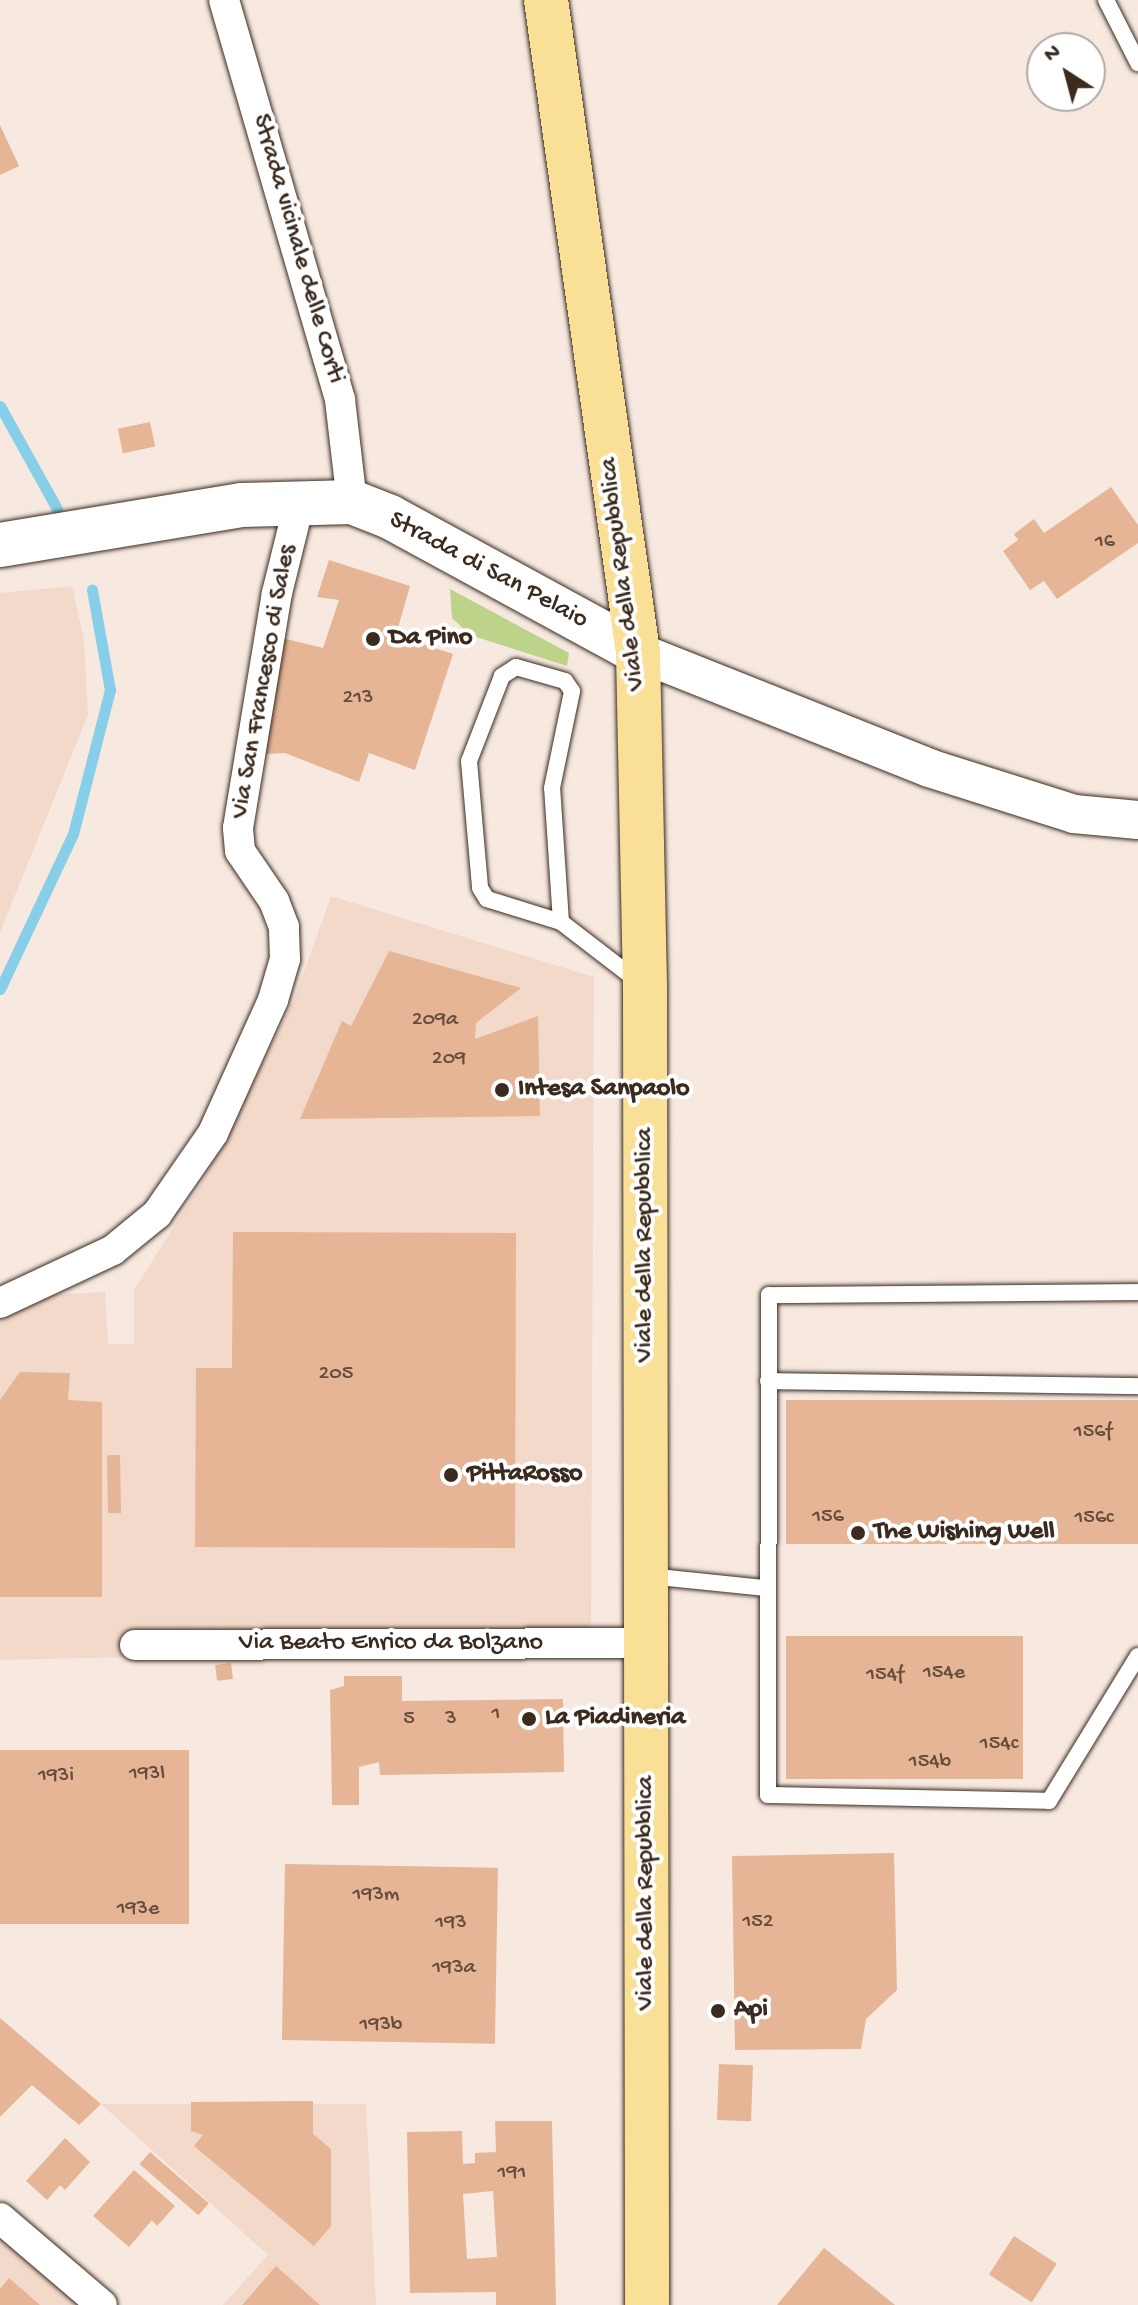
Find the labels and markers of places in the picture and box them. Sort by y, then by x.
place label: Da Pino [389,623,472,655]
marker: Da Pino [364,630,382,648]
place label: Intesa Sanpaolo [518,1074,690,1106]
marker: Intesa Sanpaolo [493,1081,511,1099]
place label: PittaRosso [467,1459,582,1491]
marker: PittaRosso [442,1466,460,1484]
place label: The Wishing Well [874,1517,1055,1549]
marker: The Wishing Well [849,1524,867,1542]
place label: La Piadineria [545,1703,685,1735]
marker: La Piadineria [520,1710,538,1728]
place label: Api [734,1995,768,2027]
marker: Api [709,2002,727,2020]

